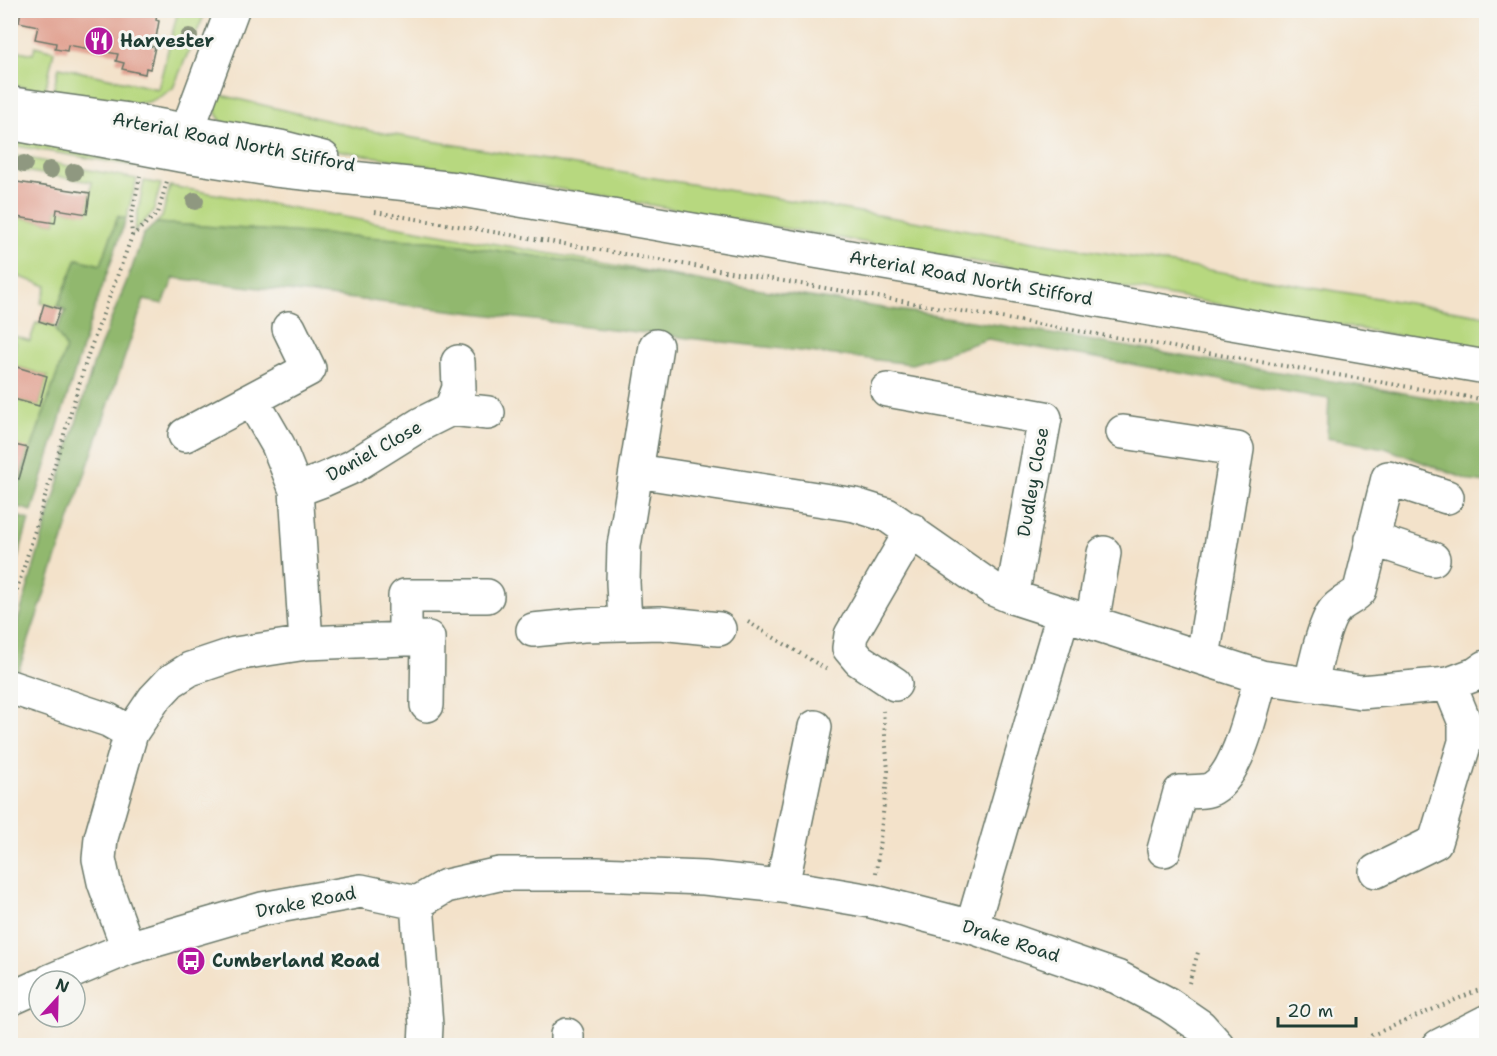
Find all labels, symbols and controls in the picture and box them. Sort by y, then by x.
restaurant icon: Harvester [83,25,115,57]
place label: Harvester [120,29,215,53]
street label: Arterial Road North Stifford [111,107,357,177]
street label: Arterial Road North Stifford [847,245,1095,311]
street label: Daniel Close [322,415,426,487]
street label: Dudley Close [1012,425,1054,539]
street label: Drake Road [254,881,358,923]
street label: Drake Road [959,914,1063,968]
bus stop icon: Cumberland Road [175,945,207,977]
place label: Cumberland Road [212,949,380,973]
north arrow [27,969,87,1029]
text: N [53,973,72,998]
scale bar [1278,990,1356,1028]
text: 20 m [1287,999,1333,1023]

